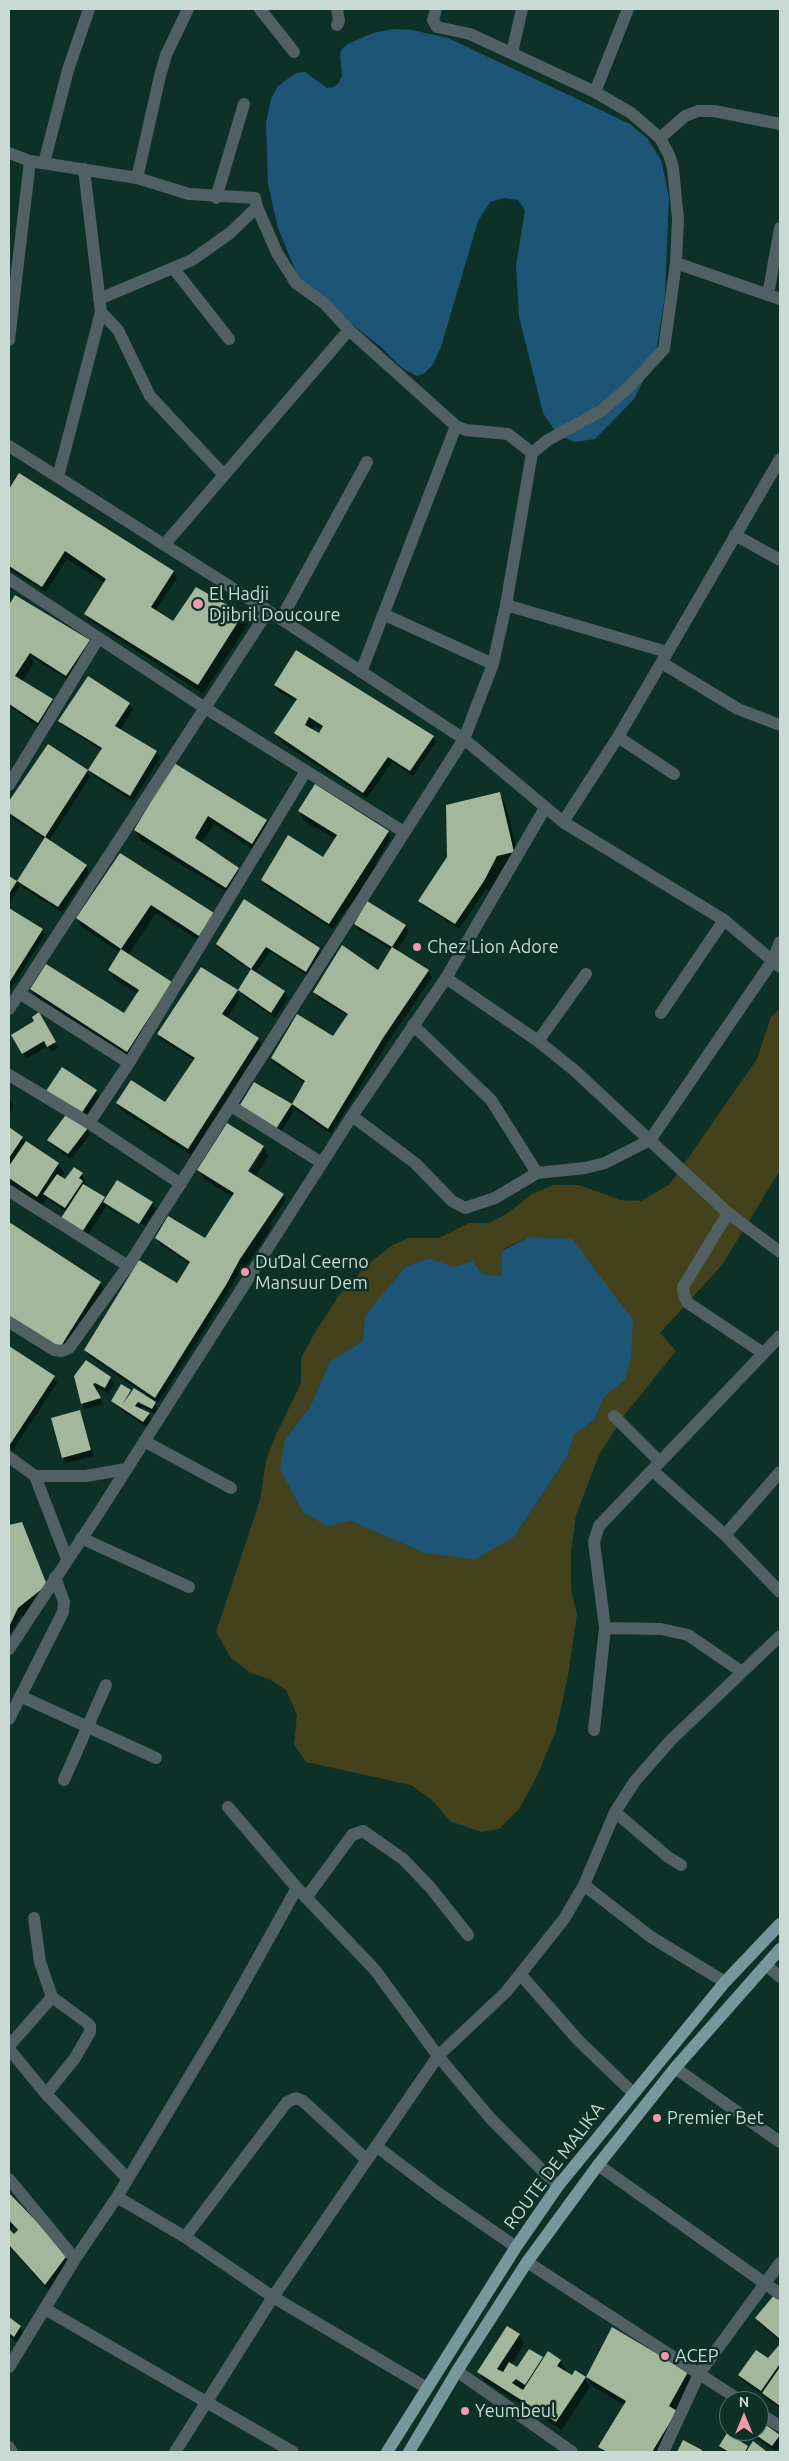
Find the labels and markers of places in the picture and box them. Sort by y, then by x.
place label: El Hadji Djibril Doucoure [209,583,340,626]
marker: El Hadji Djibril Doucoure [191,597,205,611]
place label: Chez Lion Adore [427,936,559,958]
marker: Chez Lion Adore [411,941,423,953]
place label: Duɗal Ceerno Mansuur Dem [255,1251,369,1294]
marker: Duɗal Ceerno Mansuur Dem [239,1266,251,1278]
place label: Premier Bet [667,2107,764,2129]
marker: Premier Bet [651,2112,663,2124]
place label: ACEP [675,2345,718,2367]
marker: ACEP [659,2350,671,2362]
place label: Yeumbeul [475,2400,556,2422]
marker: Yeumbeul [459,2405,471,2417]

